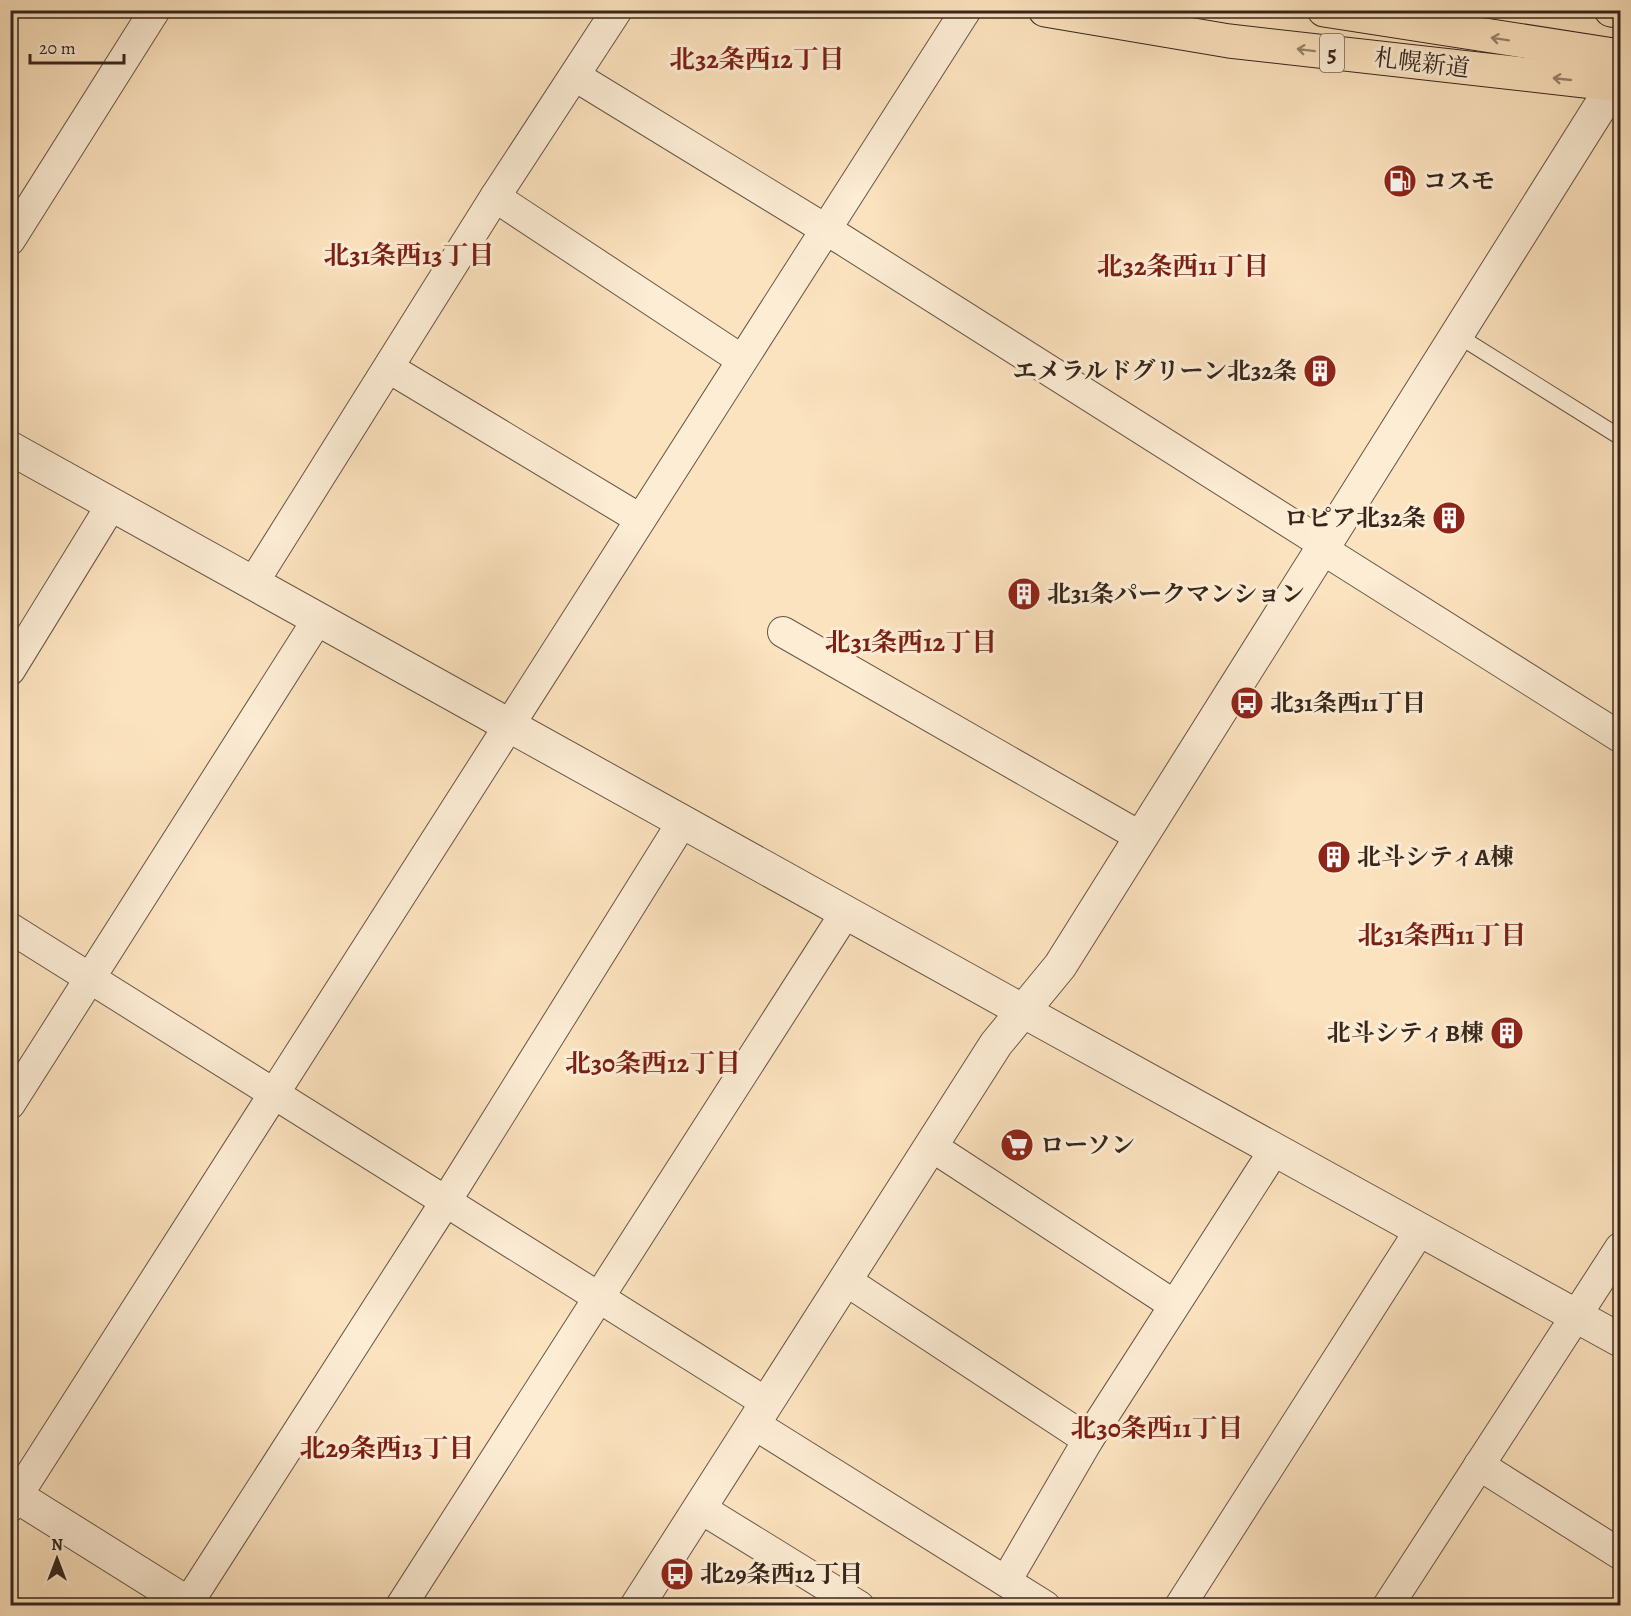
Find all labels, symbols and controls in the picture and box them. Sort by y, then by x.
scale bar [30,27,124,65]
one-way arrow [1491,33,1511,44]
road number: 5 [1320,34,1344,72]
text: 20 m [39,36,76,60]
street label: 札幌新道 [1372,41,1472,85]
district label: 北32条西12丁目 [669,42,845,77]
one-way arrow [1296,44,1316,55]
one-way arrow [1553,73,1573,84]
fuel station icon: コスモ [1382,163,1418,199]
place label: コスモ [1423,165,1495,197]
district label: 北31条西13丁目 [324,238,494,273]
district label: 北32条西11丁目 [1097,249,1269,284]
building icon: エメラルドグリーン北32条 [1302,353,1338,389]
place label: エメラルドグリーン北32条 [1013,355,1297,387]
building icon: ロピア北32条 [1431,500,1467,536]
place label: ロピア北32条 [1284,502,1426,534]
building icon: 北31条パークマンション [1006,576,1042,612]
place label: 北31条パークマンション [1047,578,1305,610]
district label: 北31条西12丁目 [825,625,997,660]
bus stop icon: 北31条西11丁目 [1229,685,1265,721]
place label: 北31条西11丁目 [1270,687,1426,719]
building icon: 北斗シティA棟 [1316,839,1352,875]
place label: 北斗シティA棟 [1357,841,1514,873]
district label: 北31条西11丁目 [1357,918,1527,953]
building icon: 北斗シティB棟 [1489,1015,1525,1051]
place label: 北斗シティB棟 [1327,1017,1484,1049]
district label: 北30条西12丁目 [565,1046,741,1081]
supermarket icon: ローソン [999,1127,1035,1163]
place label: ローソン [1040,1129,1135,1161]
district label: 北30条西11丁目 [1071,1411,1243,1446]
district label: 北29条西13丁目 [299,1431,475,1466]
north arrow [27,1529,87,1589]
text: N [51,1534,63,1556]
bus stop icon: 北29条西12丁目 [659,1556,695,1592]
place label: 北29条西12丁目 [700,1558,863,1590]

